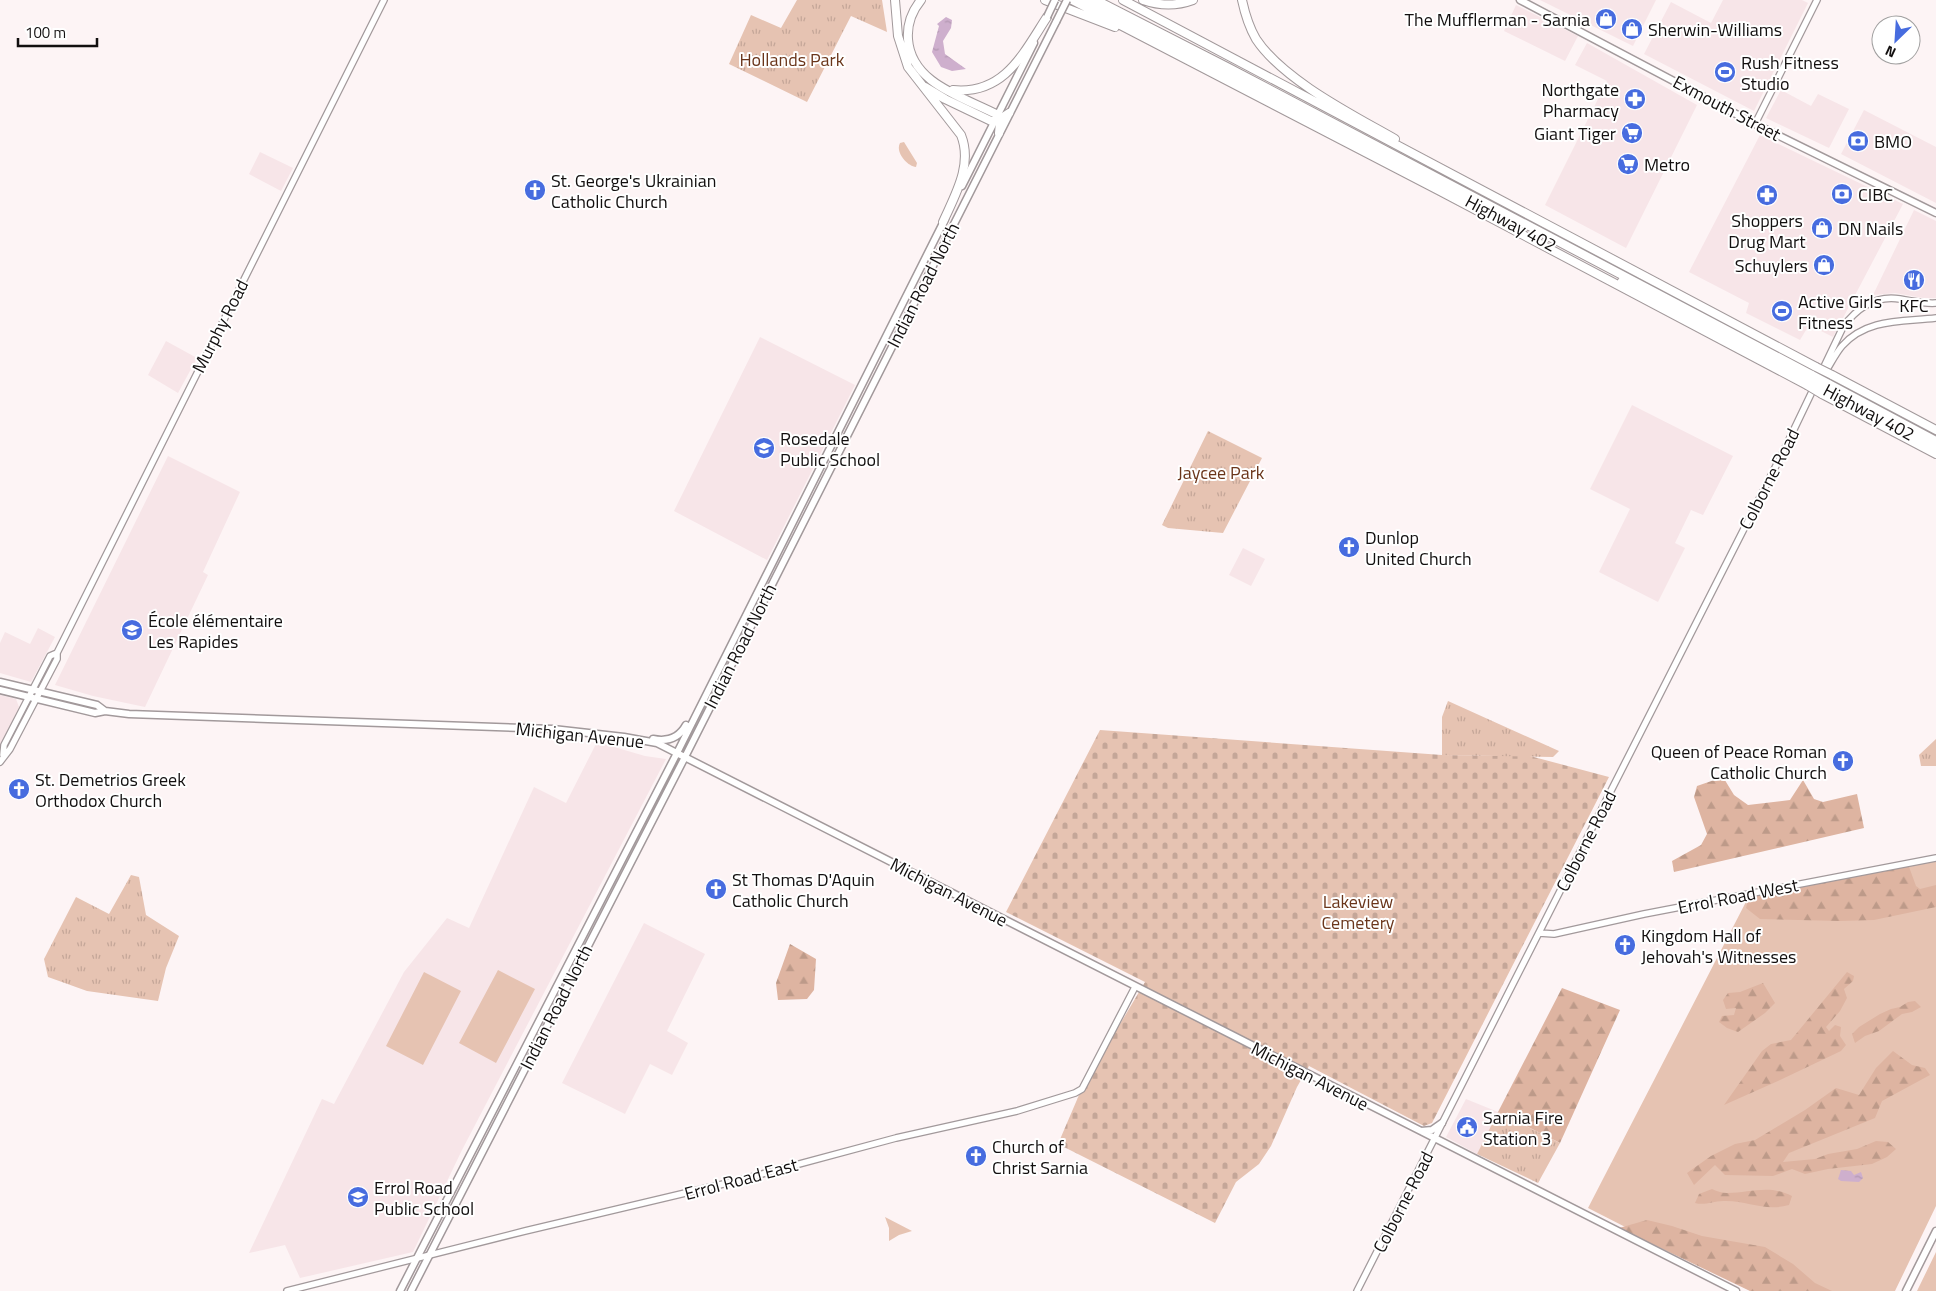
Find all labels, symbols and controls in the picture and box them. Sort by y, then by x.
place label: The Mufflerman - Sarnia [1405,6,1590,33]
shop icon: The Mufflerman - Sarnia [1594,7,1618,31]
scale bar [18,15,96,47]
north arrow [1871,15,1921,65]
place label: Sherwin-Williams [1648,16,1782,43]
shop icon: Sherwin-Williams [1620,17,1644,41]
text: 100 m [25,21,66,44]
text: N [1881,41,1899,64]
park label: Hollands Park [740,46,845,73]
place label: Rush Fitness Studio [1741,49,1839,97]
sports icon: Rush Fitness Studio [1713,60,1737,84]
street label: Exmouth Street [1668,68,1786,148]
place label: Northgate Pharmacy [1542,76,1619,124]
pharmacy icon: Northgate Pharmacy [1623,87,1647,111]
place label: Giant Tiger [1534,120,1616,147]
supermarket icon: Giant Tiger [1620,121,1644,145]
place label: BMO [1874,128,1912,155]
bank icon: BMO [1846,129,1870,153]
place label: Metro [1644,151,1690,178]
supermarket icon: Metro [1616,152,1640,176]
place label: St. George's Ukrainian Catholic Church [551,167,716,215]
church icon: St. George's Ukrainian Catholic Church [523,178,547,202]
place label: CIBC [1858,181,1893,208]
bank icon: CIBC [1830,182,1854,206]
pharmacy icon: Shoppers Drug Mart [1755,183,1779,207]
street label: Highway 402 [1460,188,1562,258]
place label: Shoppers Drug Mart [1728,207,1806,255]
place label: DN Nails [1838,215,1903,242]
shop icon: DN Nails [1810,216,1834,240]
street label: Indian Road North [880,218,966,352]
place label: Schuylers [1735,252,1808,279]
shop icon: Schuylers [1812,253,1836,277]
restaurant icon: KFC [1902,268,1926,292]
street label: Murphy Road [185,275,255,377]
place label: Active Girls Fitness [1798,288,1882,336]
place label: KFC [1899,292,1929,319]
sports icon: Active Girls Fitness [1770,299,1794,323]
street label: Highway 402 [1818,377,1920,447]
street label: Colborne Road [1732,424,1806,534]
place label: Rosedale Public School [780,425,880,473]
school or university icon: Rosedale Public School [752,436,776,460]
park label: Jaycee Park [1178,459,1265,486]
place label: Dunlop United Church [1365,524,1472,572]
church icon: Dunlop United Church [1337,535,1361,559]
street label: Indian Road North [697,579,783,713]
place label: École élémentaire Les Rapides [148,607,283,655]
school or university icon: École élémentaire Les Rapides [120,618,144,642]
street label: Michigan Avenue [515,715,645,755]
place label: Queen of Peace Roman Catholic Church [1651,738,1827,786]
church icon: Queen of Peace Roman Catholic Church [1831,749,1855,773]
place label: St. Demetrios Greek Orthodox Church [35,766,186,814]
church icon: St. Demetrios Greek Orthodox Church [7,777,31,801]
street label: Colborne Road [1549,786,1623,896]
street label: Michigan Avenue [886,851,1012,933]
place label: St Thomas D'Aquin Catholic Church [732,866,875,914]
street label: Errol Road West [1675,871,1801,921]
church icon: St Thomas D'Aquin Catholic Church [704,877,728,901]
park label: Lakeview Cemetery [1321,888,1395,936]
place label: Kingdom Hall of Jehovah's Witnesses [1641,922,1796,970]
church icon: Kingdom Hall of Jehovah's Witnesses [1613,933,1637,957]
street label: Indian Road North [513,940,599,1074]
street label: Michigan Avenue [1247,1035,1373,1117]
place label: Sarnia Fire Station 3 [1483,1104,1563,1152]
public building icon: Sarnia Fire Station 3 [1455,1115,1479,1139]
place label: Church of Christ Sarnia [992,1133,1088,1181]
church icon: Church of Christ Sarnia [964,1144,988,1168]
street label: Colborne Road [1366,1147,1440,1257]
street label: Errol Road East [681,1151,801,1207]
place label: Errol Road Public School [374,1174,474,1222]
school or university icon: Errol Road Public School [346,1185,370,1209]

